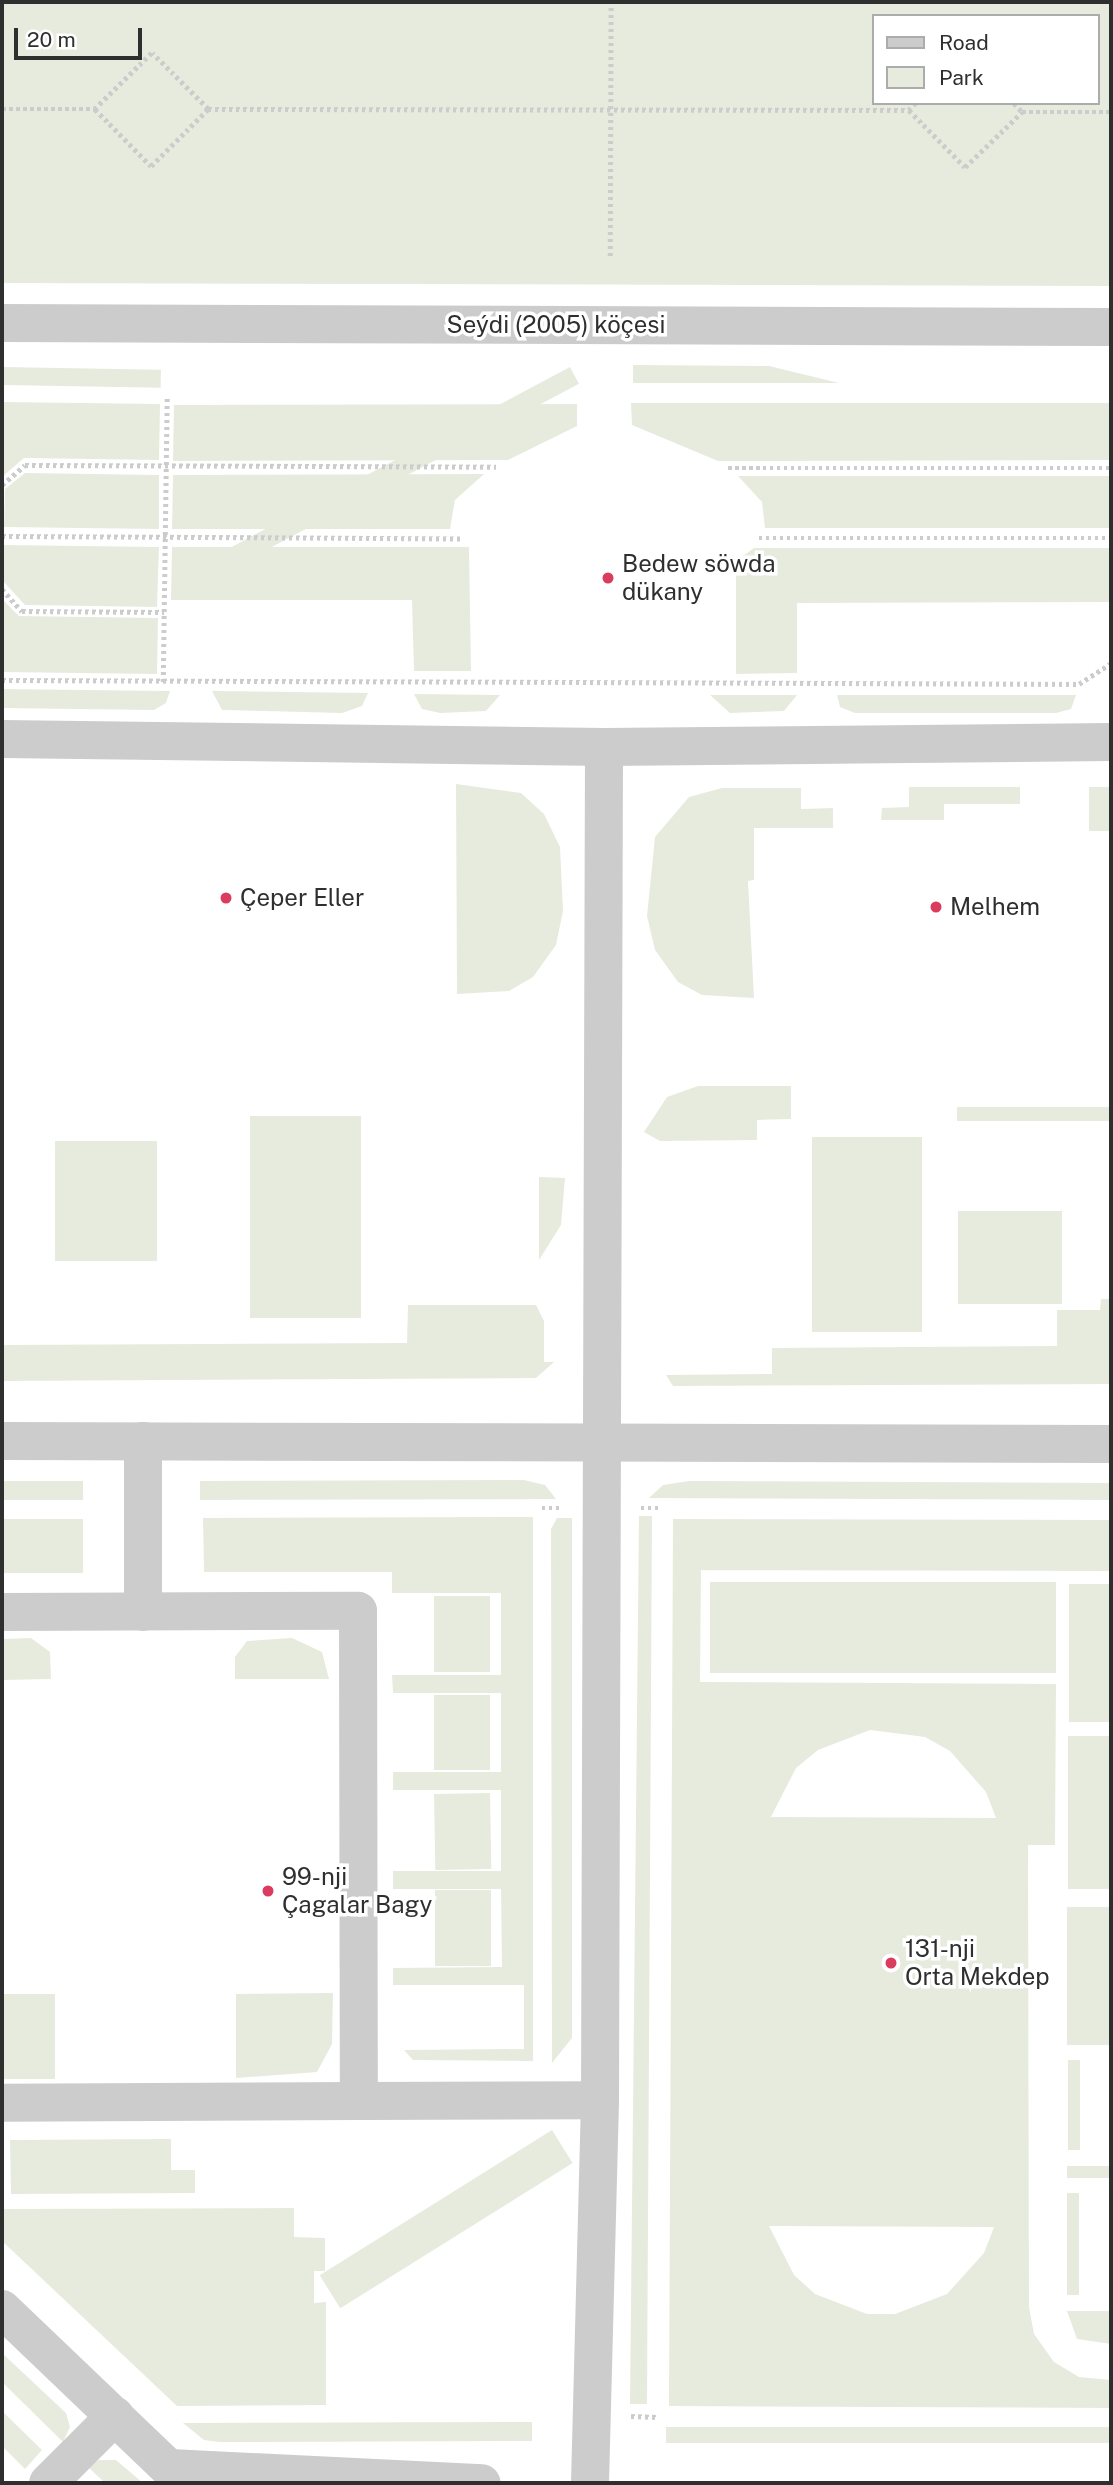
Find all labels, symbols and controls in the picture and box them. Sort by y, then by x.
scale bar [18,14,145,58]
legend [872,14,1099,105]
text: 20 m [27,27,76,52]
text: Road [939,30,989,55]
text: Park [939,65,984,90]
street label: Seýdi (2005) köçesi [447,311,665,339]
place label: Bedew söwda dükany [622,550,776,606]
marker: Bedew söwda dükany [600,570,616,586]
place label: Çeper Eller [240,884,364,912]
marker: Çeper Eller [218,890,234,906]
place label: Melhem [950,893,1040,921]
marker: Melhem [928,899,944,915]
place label: 99-nji Çagalar Bagy [282,1863,432,1919]
marker: 99-nji Çagalar Bagy [260,1883,276,1899]
place label: 131-nji Orta Mekdep [905,1935,1050,1991]
marker: 131-nji Orta Mekdep [883,1955,899,1971]

